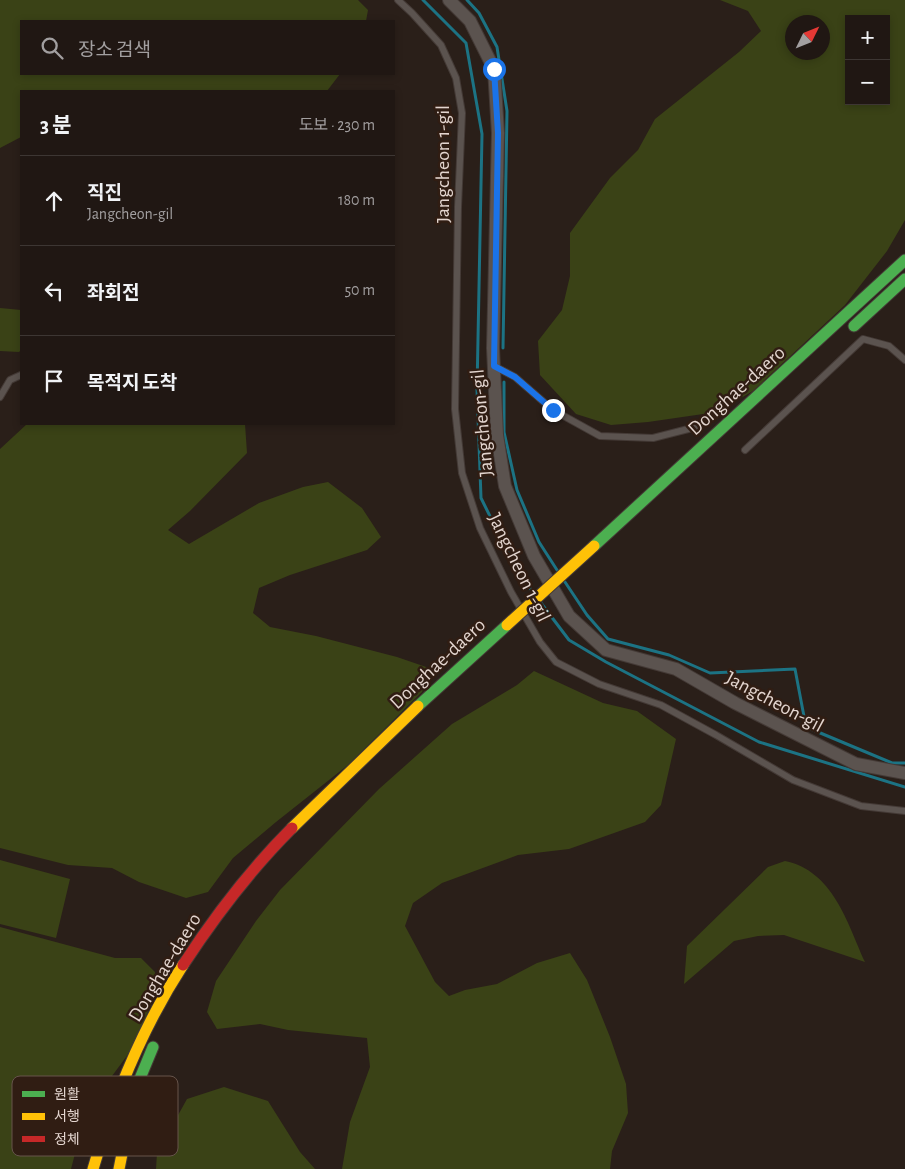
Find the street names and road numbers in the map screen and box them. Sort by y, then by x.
street label: Jangcheon 1-gil [433,105,453,223]
street label: Donghae-daero [684,342,789,439]
street label: Jangcheon-gil [467,368,497,477]
street label: Jangcheon 1-gil [484,510,554,625]
street label: Donghae-daero [386,615,489,713]
street label: Jangcheon-gil [722,668,827,736]
street label: Donghae-daero [125,910,205,1025]

